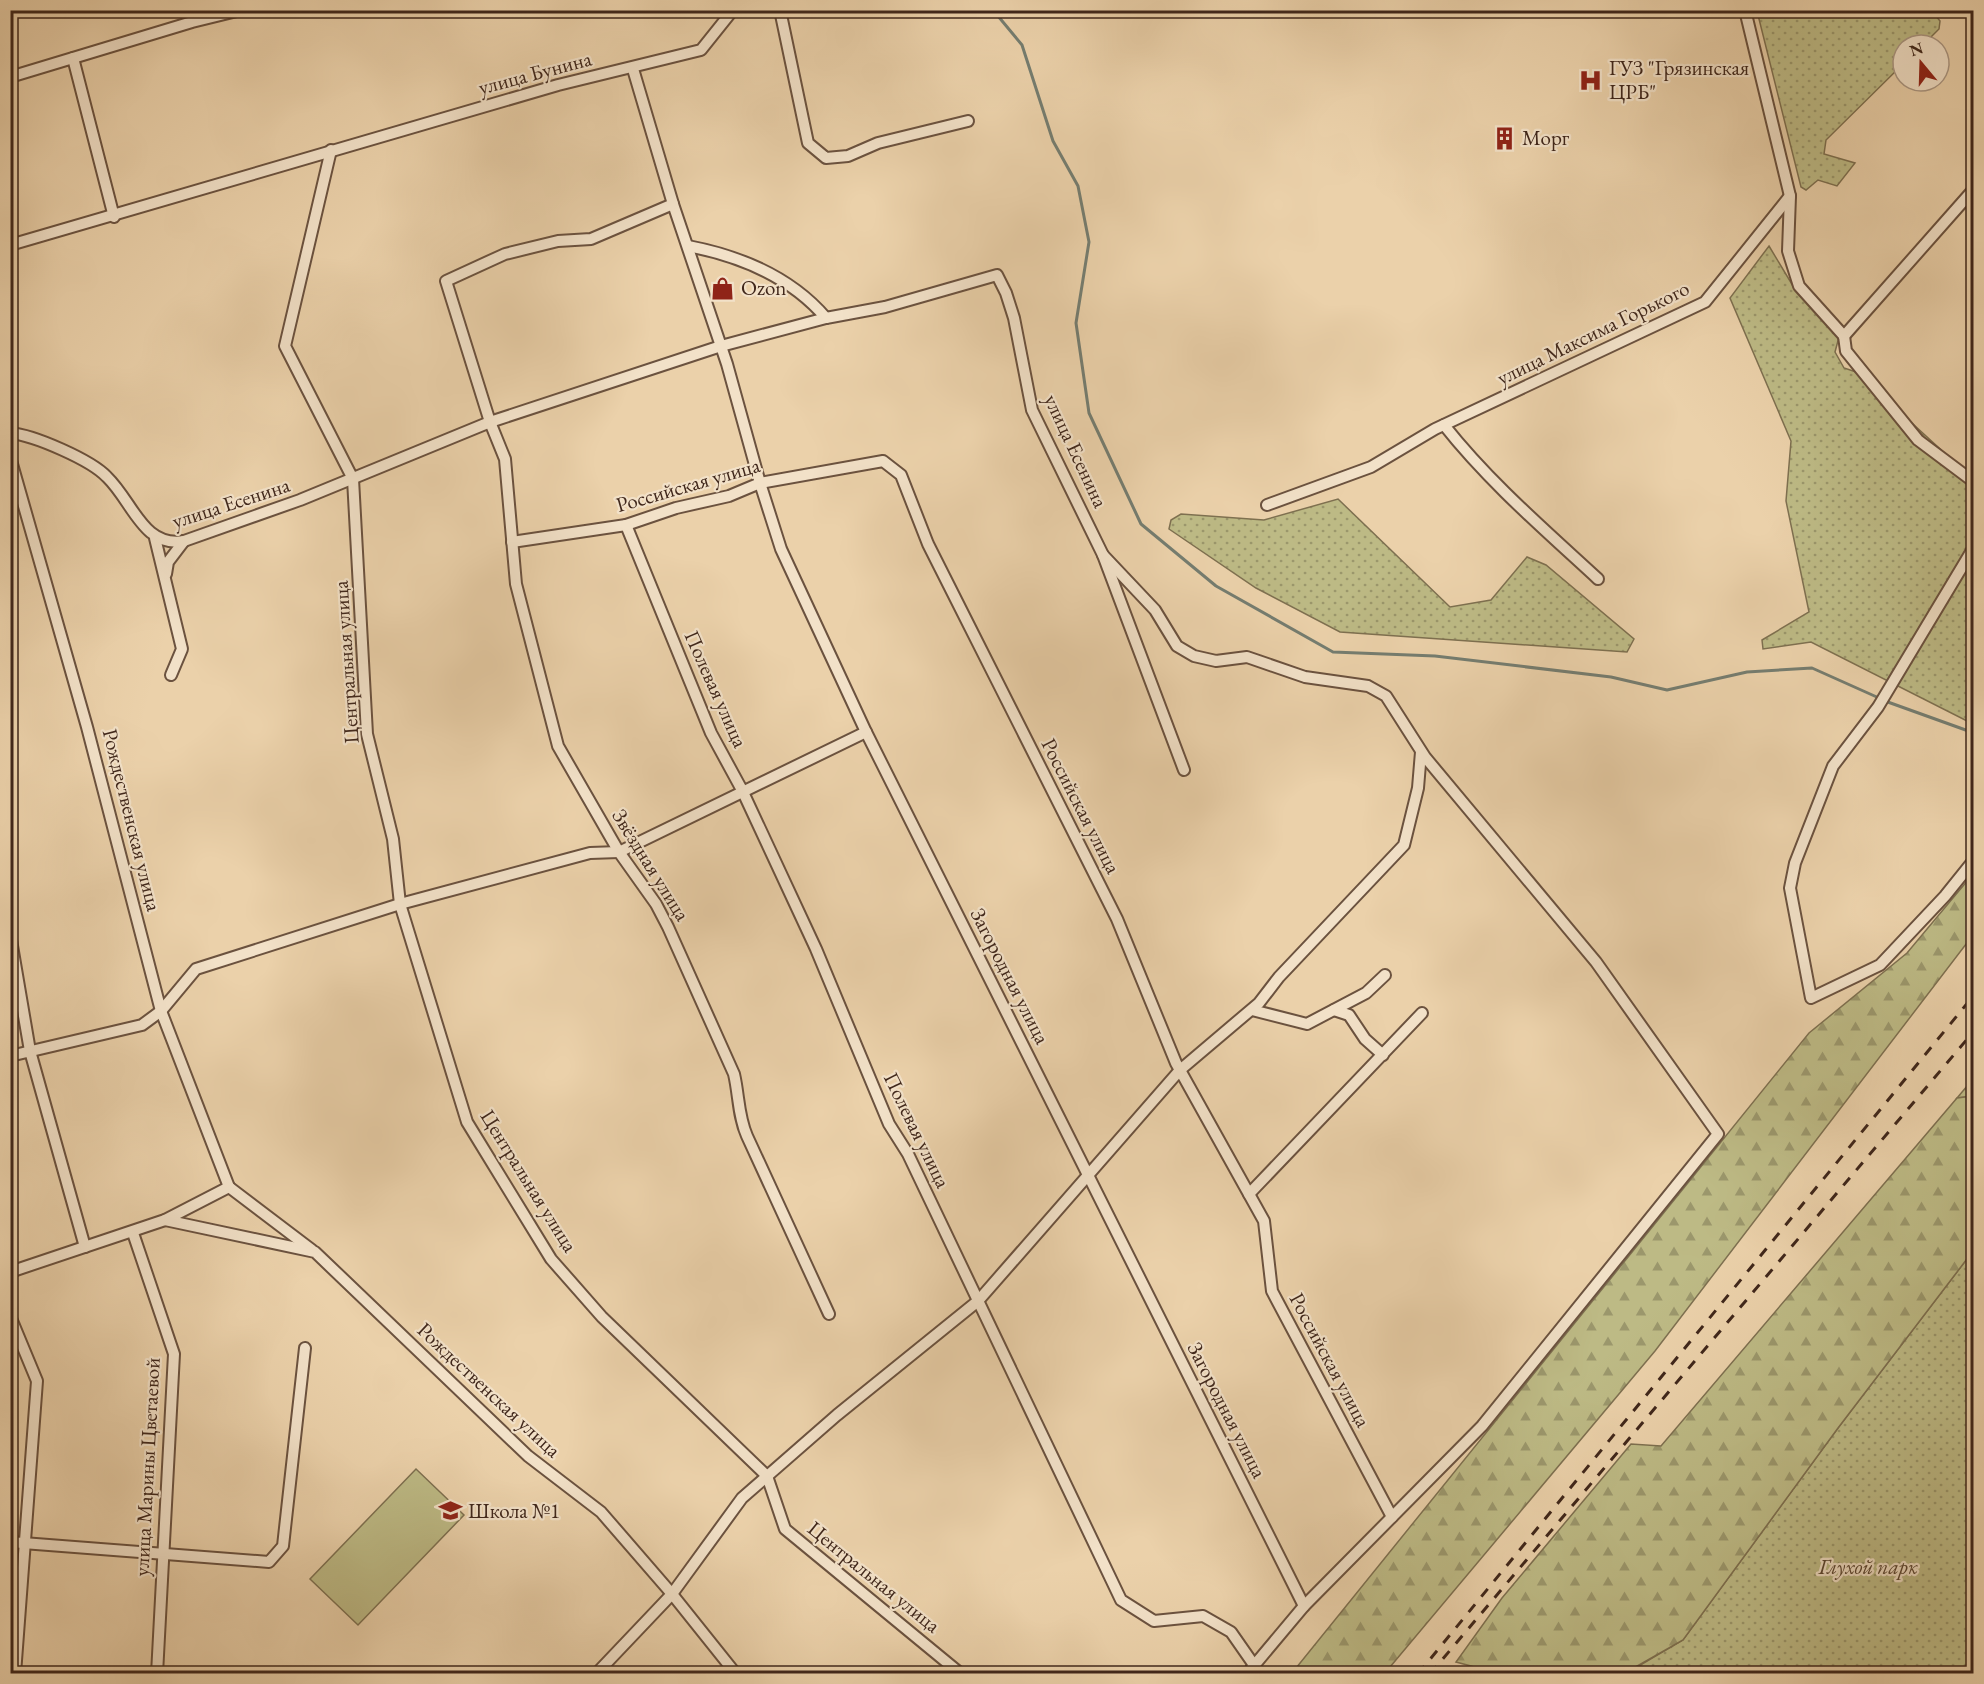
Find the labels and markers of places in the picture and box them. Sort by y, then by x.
place label: ГУЗ "Грязинская ЦРБ" [1609,54,1749,105]
hospital icon: ГУЗ "Грязинская ЦРБ" [1578,67,1604,93]
place label: Морг [1522,124,1570,151]
building icon: Морг [1491,125,1517,151]
place label: Ozon [741,274,786,301]
shop icon: Ozon [710,275,736,301]
place label: Школа №1 [468,1497,560,1524]
school or university icon: Школа №1 [437,1498,463,1524]

